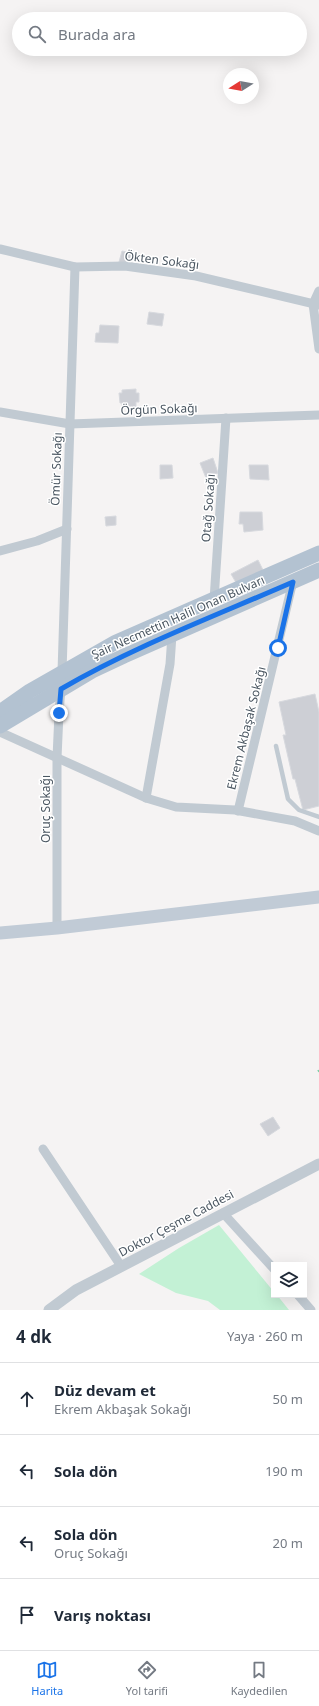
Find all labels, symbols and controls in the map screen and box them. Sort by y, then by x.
search box [12,12,307,56]
icon: search [26,23,48,45]
text: Burada ara [58,24,136,44]
north arrow [223,68,259,104]
street label: Ökten Sokağı [124,247,200,273]
street label: Örgün Sokağı [120,399,198,419]
street label: Ömür Sokağı [46,432,66,506]
street label: Otağ Sokağı [197,473,219,543]
street label: Şair Necmettin Halil Onan Bulvarı [89,571,267,663]
route start [269,639,287,657]
street label: Ekrem Akbaşak Sokağı [222,665,270,791]
route end [50,704,68,722]
street label: Oruç Sokağı [37,775,54,843]
street label: Doktor Çeşme Caddesi [116,1185,236,1261]
map controls [271,1262,307,1298]
button: layers [271,1262,307,1298]
text: 4 dk [16,1325,51,1348]
text: Yaya · 260 m [227,1327,303,1345]
text: Düz devam et [54,1380,156,1400]
icon: ahead [16,1388,38,1410]
text: 50 m [273,1390,303,1408]
text: Ekrem Akbaşak Sokağı [54,1400,191,1418]
icon: left [16,1460,38,1482]
text: Sola dön [54,1461,118,1481]
text: 190 m [265,1462,303,1480]
text: Sola dön [54,1524,118,1544]
icon: left [16,1532,38,1554]
text: 20 m [273,1534,303,1552]
text: Oruç Sokağı [54,1544,128,1562]
icon: arrive [16,1604,38,1626]
text: Varış noktası [54,1605,151,1625]
tab: Harita [31,1659,63,1698]
tab: Yol tarifi [126,1659,168,1698]
tab: Kaydedilen [231,1659,288,1698]

